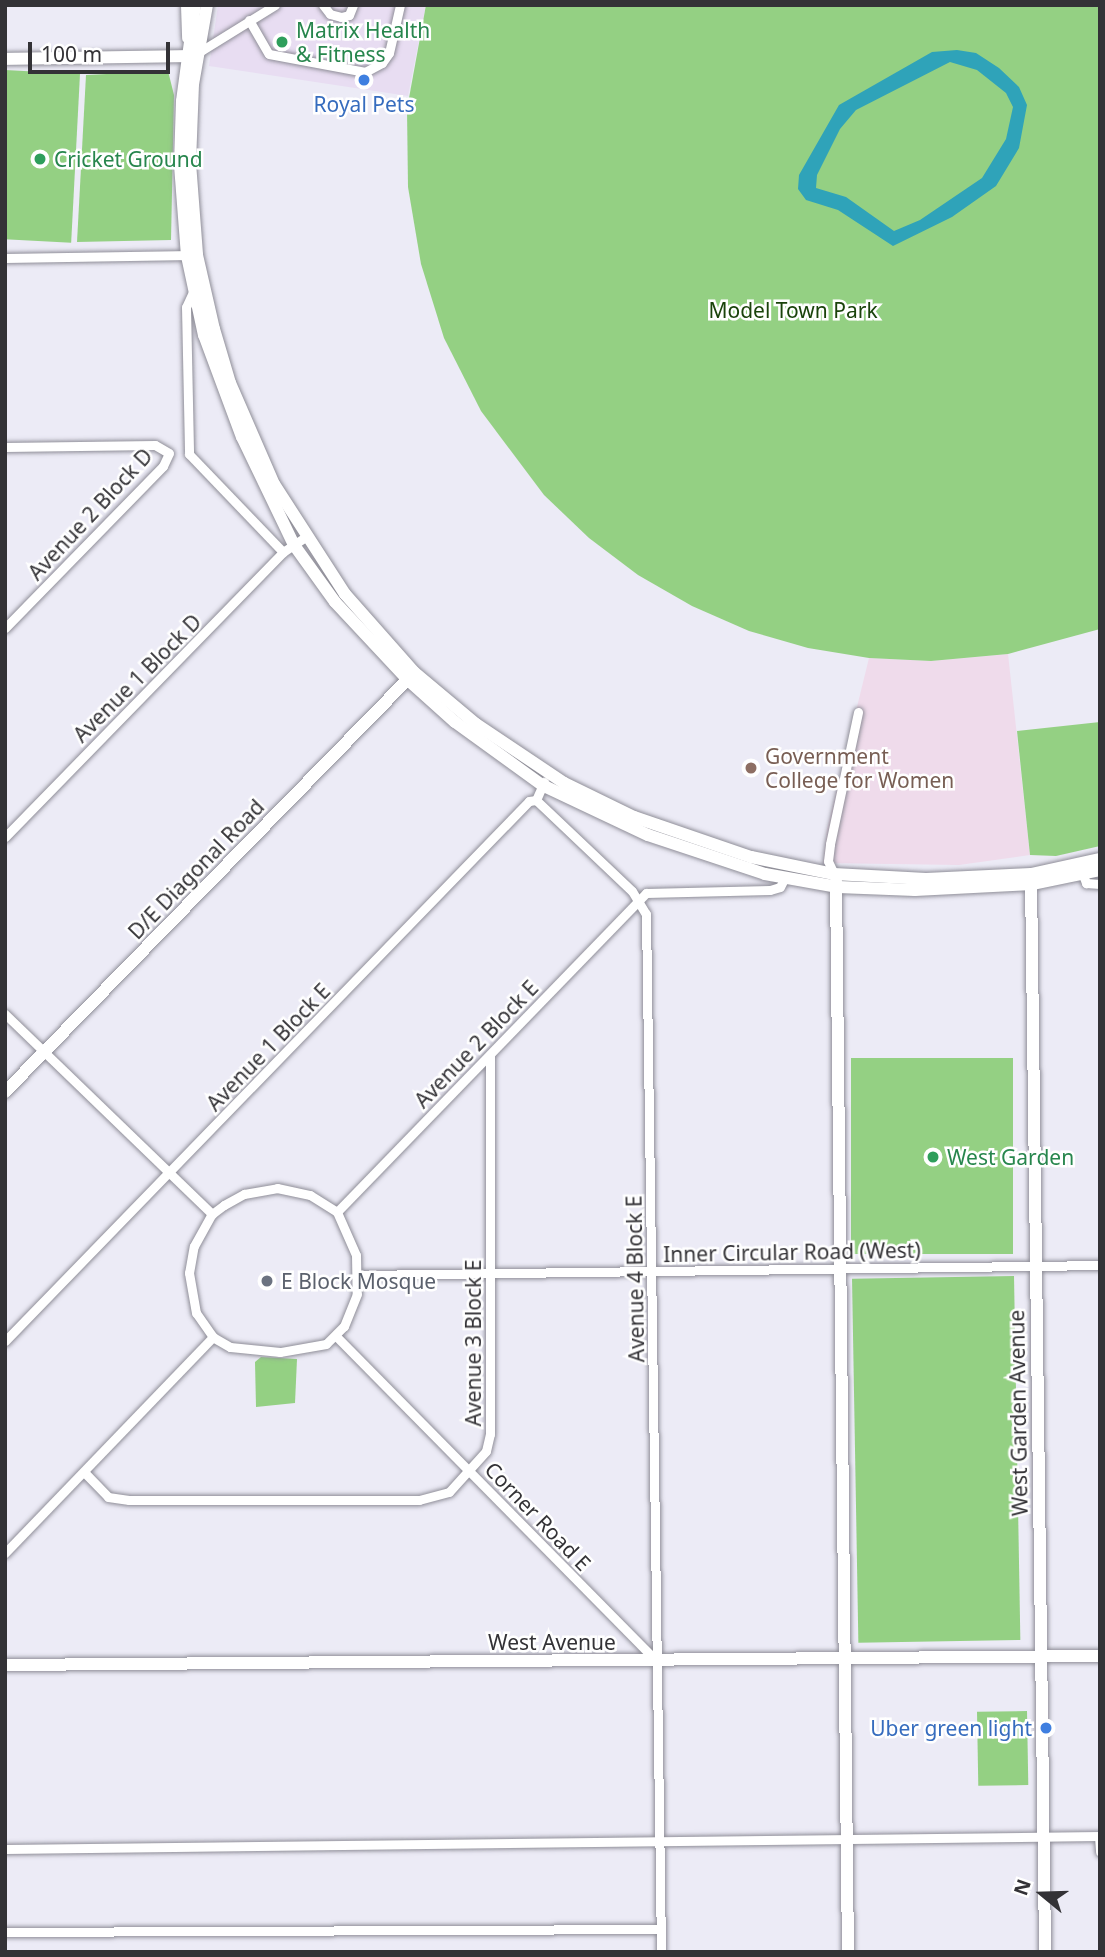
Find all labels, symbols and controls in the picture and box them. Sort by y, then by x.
place label: Matrix Health & Fitness [296,17,430,67]
scale bar [32,28,173,72]
marker: Matrix Health & Fitness [274,34,290,50]
text: 100 m [41,40,102,68]
marker: Royal Pets [356,72,372,88]
place label: Royal Pets [314,91,414,117]
place label: Cricket Ground [54,146,203,172]
marker: Cricket Ground [32,151,48,167]
park label: Model Town Park [708,297,878,323]
street label: Avenue 2 Block D [23,443,157,585]
street label: Avenue 1 Block D [68,609,206,747]
place label: Government College for Women [765,743,954,793]
marker: Government College for Women [743,760,759,776]
street label: D/E Diagonal Road [123,794,269,944]
street label: Avenue 2 Block E [409,975,543,1113]
street label: Avenue 1 Block E [201,978,335,1116]
place label: West Garden [947,1144,1074,1170]
marker: West Garden [925,1149,941,1165]
street label: Avenue 4 Block E [621,1195,649,1363]
street label: Inner Circular Road (West) [663,1237,921,1267]
street label: Avenue 3 Block E [460,1260,486,1426]
place label: E Block Mosque [281,1268,436,1294]
marker: E Block Mosque [259,1273,275,1289]
street label: West Garden Avenue [1004,1310,1032,1516]
street label: Corner Road E [480,1456,596,1576]
street label: West Avenue [488,1629,616,1655]
place label: Uber green light [870,1715,1032,1741]
marker: Uber green light [1038,1720,1054,1736]
north arrow [1007,1859,1077,1929]
text: N [1007,1876,1037,1899]

